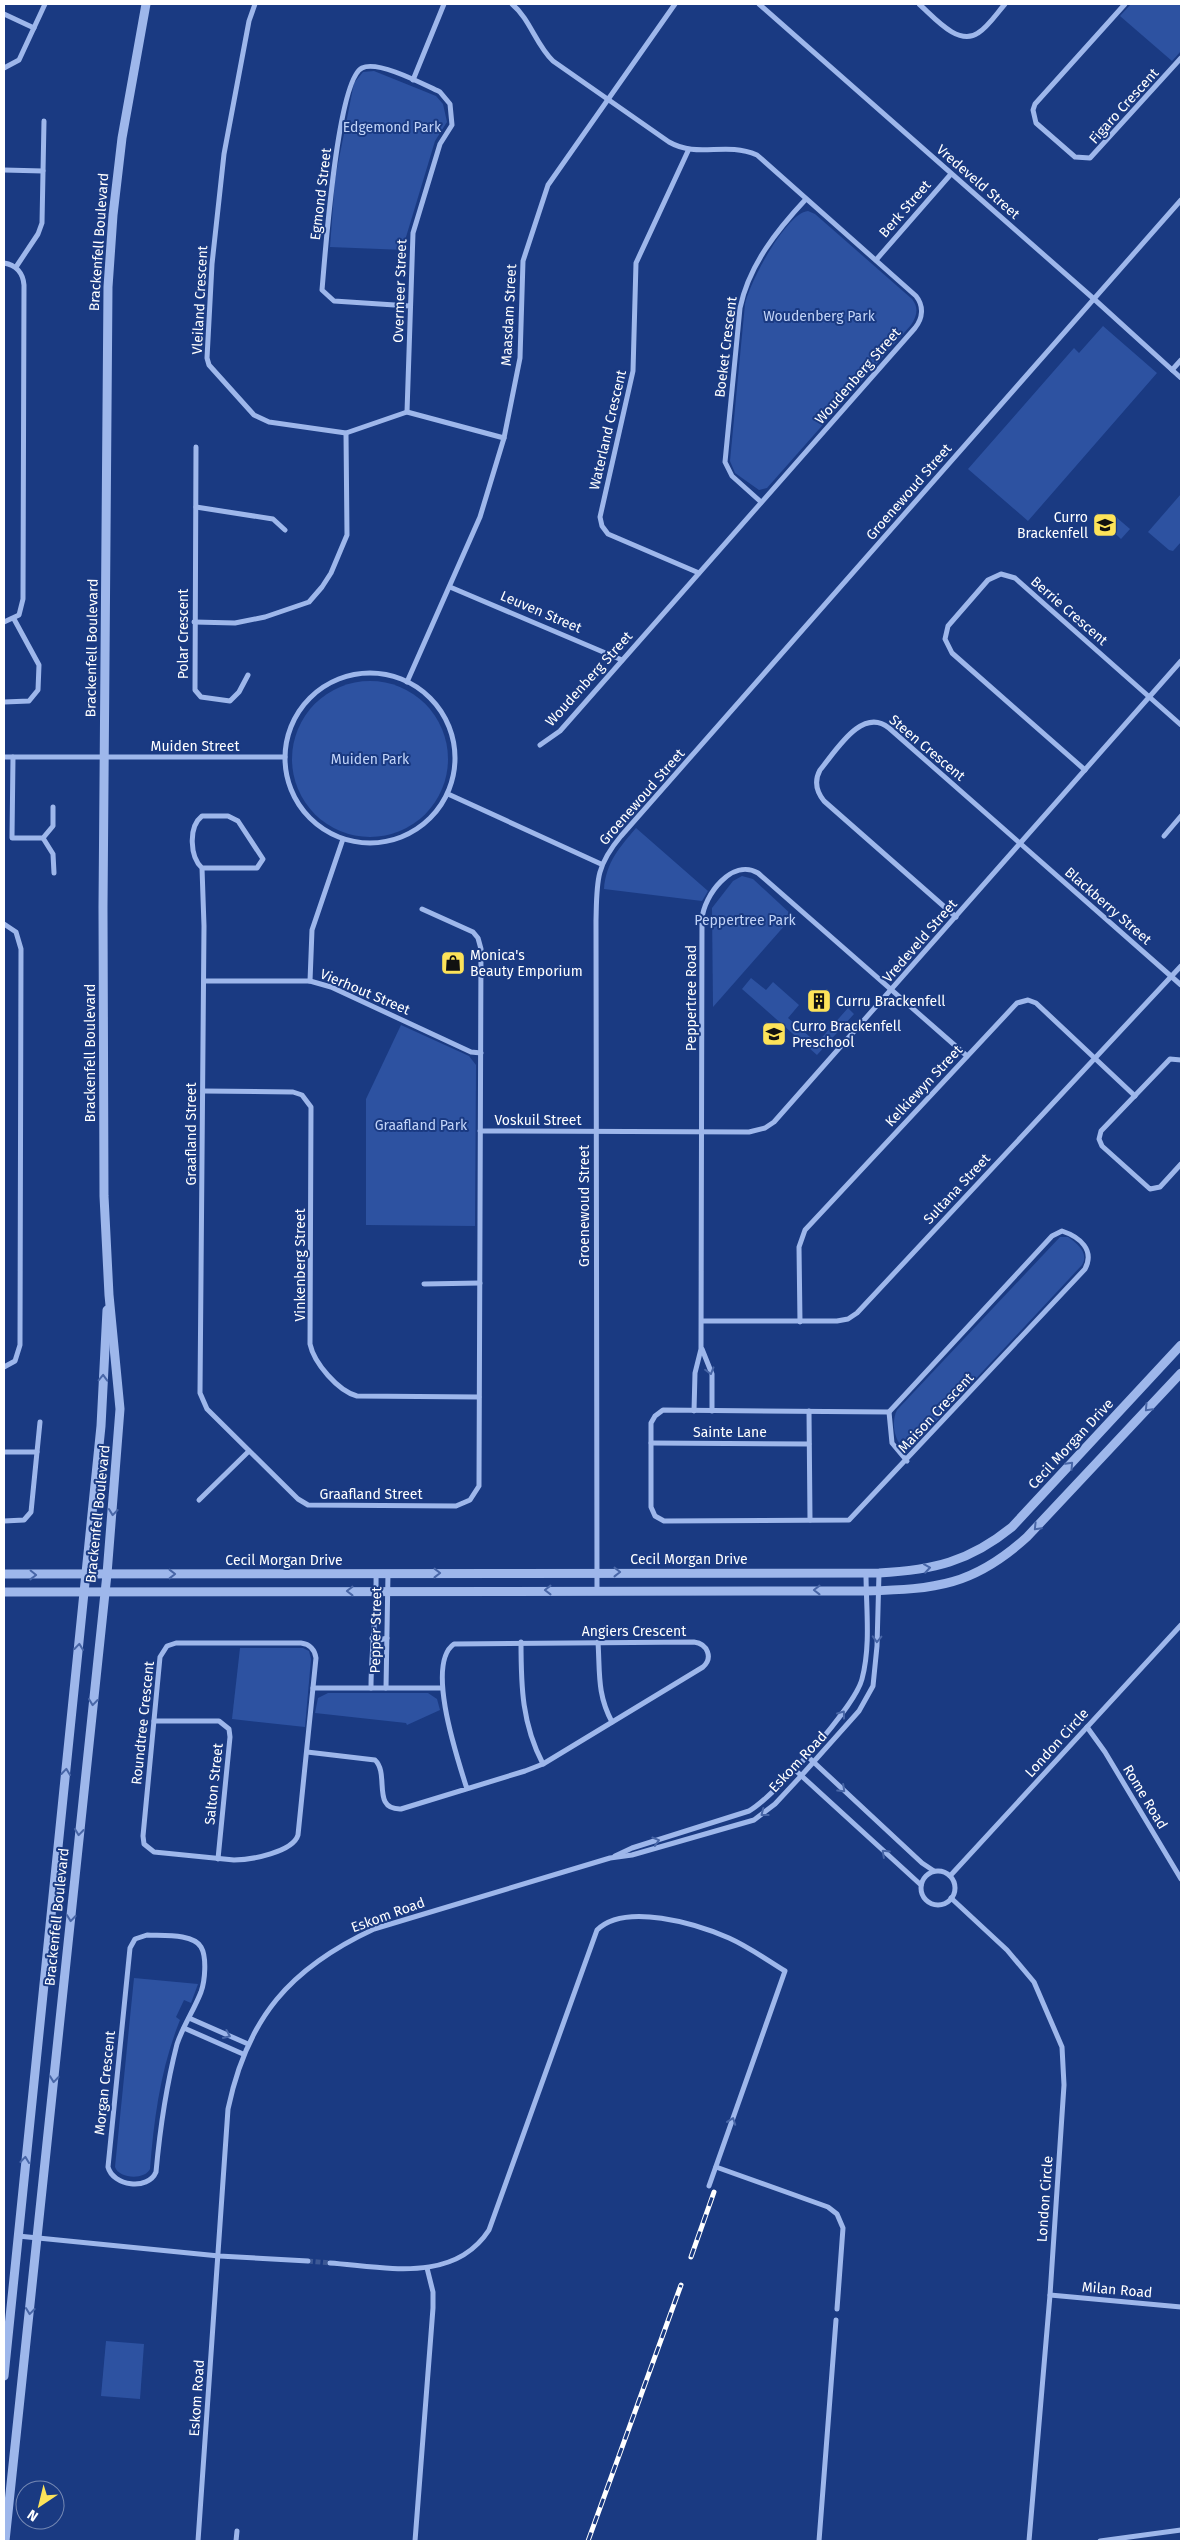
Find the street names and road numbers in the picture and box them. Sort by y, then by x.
street label: Figaro Crescent [1086,64,1163,147]
street label: Vredeveld Street [933,141,1024,223]
street label: Egmond Street [307,146,335,241]
street label: Brackenfell Boulevard [86,172,112,312]
street label: Berk Street [875,176,935,241]
street label: Overmeer Street [390,238,410,343]
street label: Vleiland Crescent [189,244,211,355]
street label: Maasdam Street [498,263,520,366]
street label: Boeket Crescent [711,294,741,399]
street label: Woudenberg Street [812,324,905,428]
street label: Waterland Crescent [586,367,630,492]
street label: Groenewoud Street [863,440,956,544]
street label: Berrie Crescent [1027,573,1112,650]
street label: Brackenfell Boulevard [82,578,102,718]
street label: Leuven Street [498,587,585,637]
street label: Polar Crescent [175,588,192,679]
street label: Woudenberg Street [542,627,637,730]
street label: Steen Crescent [886,711,969,785]
street label: Muiden Street [151,738,240,755]
street label: Groenewoud Street [596,745,689,849]
street label: Blackberry Street [1061,864,1156,949]
street label: Vredeveld Street [879,895,961,986]
street label: Peppertree Road [683,945,700,1051]
street label: Vierhout Street [317,965,413,1019]
street label: Brackenfell Boulevard [82,984,99,1122]
street label: Kelkiewyn Street [882,1041,967,1130]
street label: Graafland Street [183,1082,200,1186]
street label: Voskuil Street [494,1112,582,1129]
street label: Groenewoud Street [576,1144,593,1267]
street label: Sultana Street [920,1150,995,1228]
street label: Vinkenberg Street [292,1208,309,1321]
street label: Maison Crescent [895,1369,978,1457]
street label: Cecil Morgan Drive [1025,1395,1117,1493]
street label: Sainte Lane [693,1424,767,1441]
street label: Brackenfell Boulevard [82,1444,114,1584]
street label: Graafland Street [319,1486,423,1503]
street label: Cecil Morgan Drive [630,1551,748,1568]
street label: Cecil Morgan Drive [225,1552,343,1569]
street label: Pepper Street [367,1586,385,1673]
street label: Angiers Crescent [582,1623,687,1640]
street label: Roundtree Crescent [128,1659,158,1786]
street label: London Circle [1022,1705,1092,1781]
street label: Eskom Road [765,1728,831,1796]
street label: Salton Street [201,1741,227,1826]
street label: Rome Road [1119,1762,1171,1832]
street label: Brackenfell Boulevard [41,1847,73,1987]
street label: Eskom Road [349,1894,427,1936]
street label: Morgan Crescent [91,2029,119,2136]
street label: London Circle [1034,2155,1056,2243]
street label: Milan Road [1081,2278,1153,2302]
street label: Eskom Road [186,2359,208,2437]

